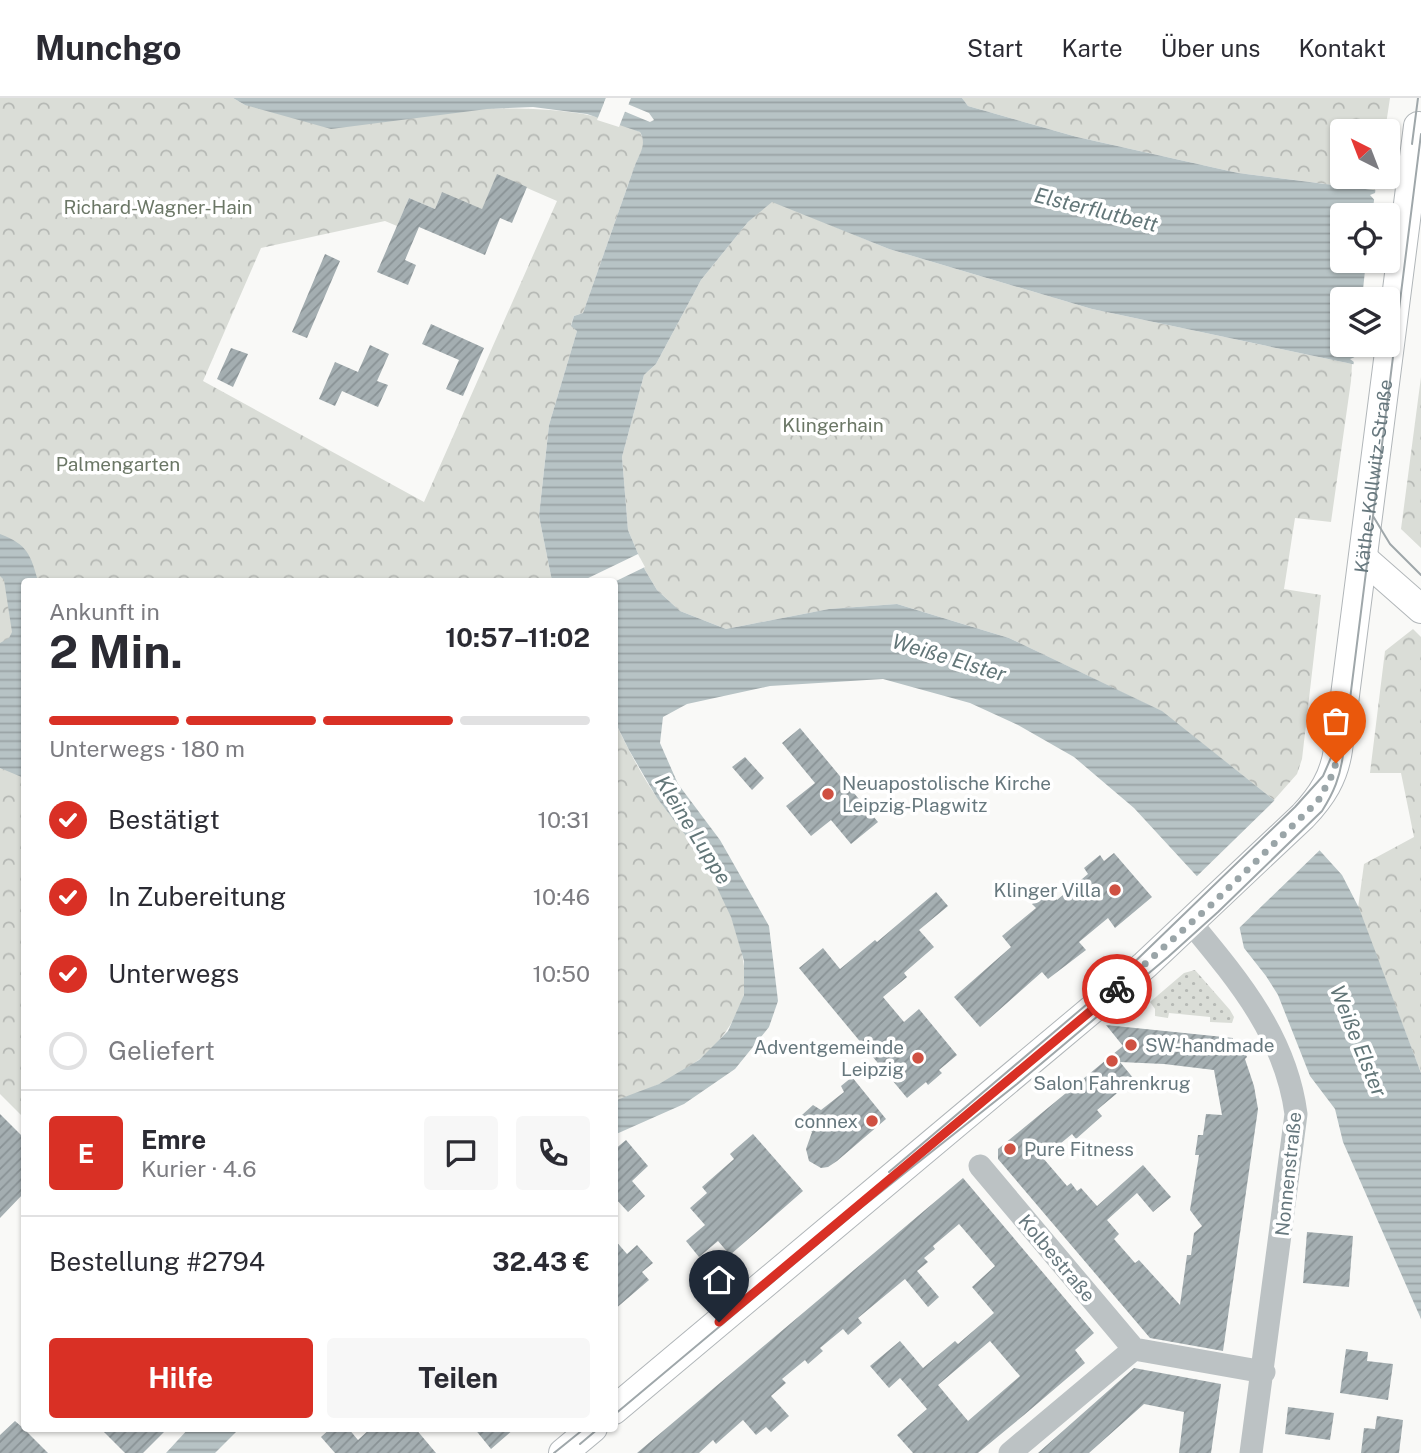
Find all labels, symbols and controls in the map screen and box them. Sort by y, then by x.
text: Munchgo [35,29,181,67]
text: Start [967,34,1023,62]
text: Karte [1061,34,1123,62]
text: Über uns [1161,34,1260,62]
text: Kontakt [1298,34,1386,62]
north arrow [1330,119,1400,189]
map controls [1330,119,1400,357]
water label: Elsterflutbett [1032,182,1161,237]
park label: Richard-Wagner-Hain [63,196,253,218]
button: locate [1330,203,1400,273]
button: layers [1330,287,1400,357]
street label: Käthe-Kollwitz-Straße [1350,378,1396,574]
park label: Klingerhain [782,414,884,436]
park label: Palmengarten [56,453,180,475]
text: Ankunft in [49,598,160,625]
text: 10:57–11:02 [445,622,590,653]
text: 2 Min. [49,624,183,678]
water label: Weiße Elster [889,628,1010,687]
pin [1306,691,1366,763]
icon: bag [1317,702,1355,740]
text: Unterwegs · 180 m [49,735,245,762]
water label: Kleine Luppe [650,771,737,889]
place label: Neuapostolische Kirche Leipzig-Plagwitz [842,772,1051,816]
marker: Neuapostolische Kirche Leipzig-Plagwitz [820,786,836,802]
icon: check [49,801,87,839]
text: Bestätigt [108,804,220,835]
text: 10:31 [538,806,590,833]
icon: check [49,878,87,916]
place label: Klinger Villa [993,879,1101,901]
text: In Zubereitung [108,881,286,912]
marker: Klinger Villa [1107,882,1123,898]
text: 10:46 [533,883,590,910]
courier [1082,954,1152,1024]
icon: check [49,955,87,993]
text: Unterwegs [108,958,239,989]
text: 10:50 [533,960,590,987]
icon: bike [1098,970,1136,1008]
water label: Weiße Elster [1325,981,1393,1101]
place label: SW-handmade [1145,1034,1275,1056]
text: Geliefert [108,1035,215,1066]
place label: Adventgemeinde Leipzig [754,1036,904,1080]
marker: SW-handmade [1123,1037,1139,1053]
marker: Adventgemeinde Leipzig [910,1050,926,1066]
marker: Salon Fahrenkrug [1104,1053,1120,1069]
place label: Salon Fahrenkrug [1033,1072,1191,1094]
place label: connex [794,1110,858,1132]
street label: Nonnenstraße [1271,1111,1305,1237]
marker: connex [864,1113,880,1129]
button: chat [424,1116,498,1190]
button: phone [516,1116,590,1190]
text: Emre [141,1124,206,1155]
text: E [78,1138,94,1169]
place label: Pure Fitness [1024,1138,1134,1160]
marker: Pure Fitness [1002,1141,1018,1157]
text: Kurier · 4.6 [141,1155,256,1182]
street label: Kolbestraße [1014,1210,1100,1306]
text: Bestellung #2794 [49,1246,265,1277]
text: 32.43 € [492,1246,590,1277]
pin [689,1250,749,1322]
icon: home [700,1261,738,1299]
button: Hilfe [49,1338,313,1418]
button: Teilen [327,1338,590,1418]

